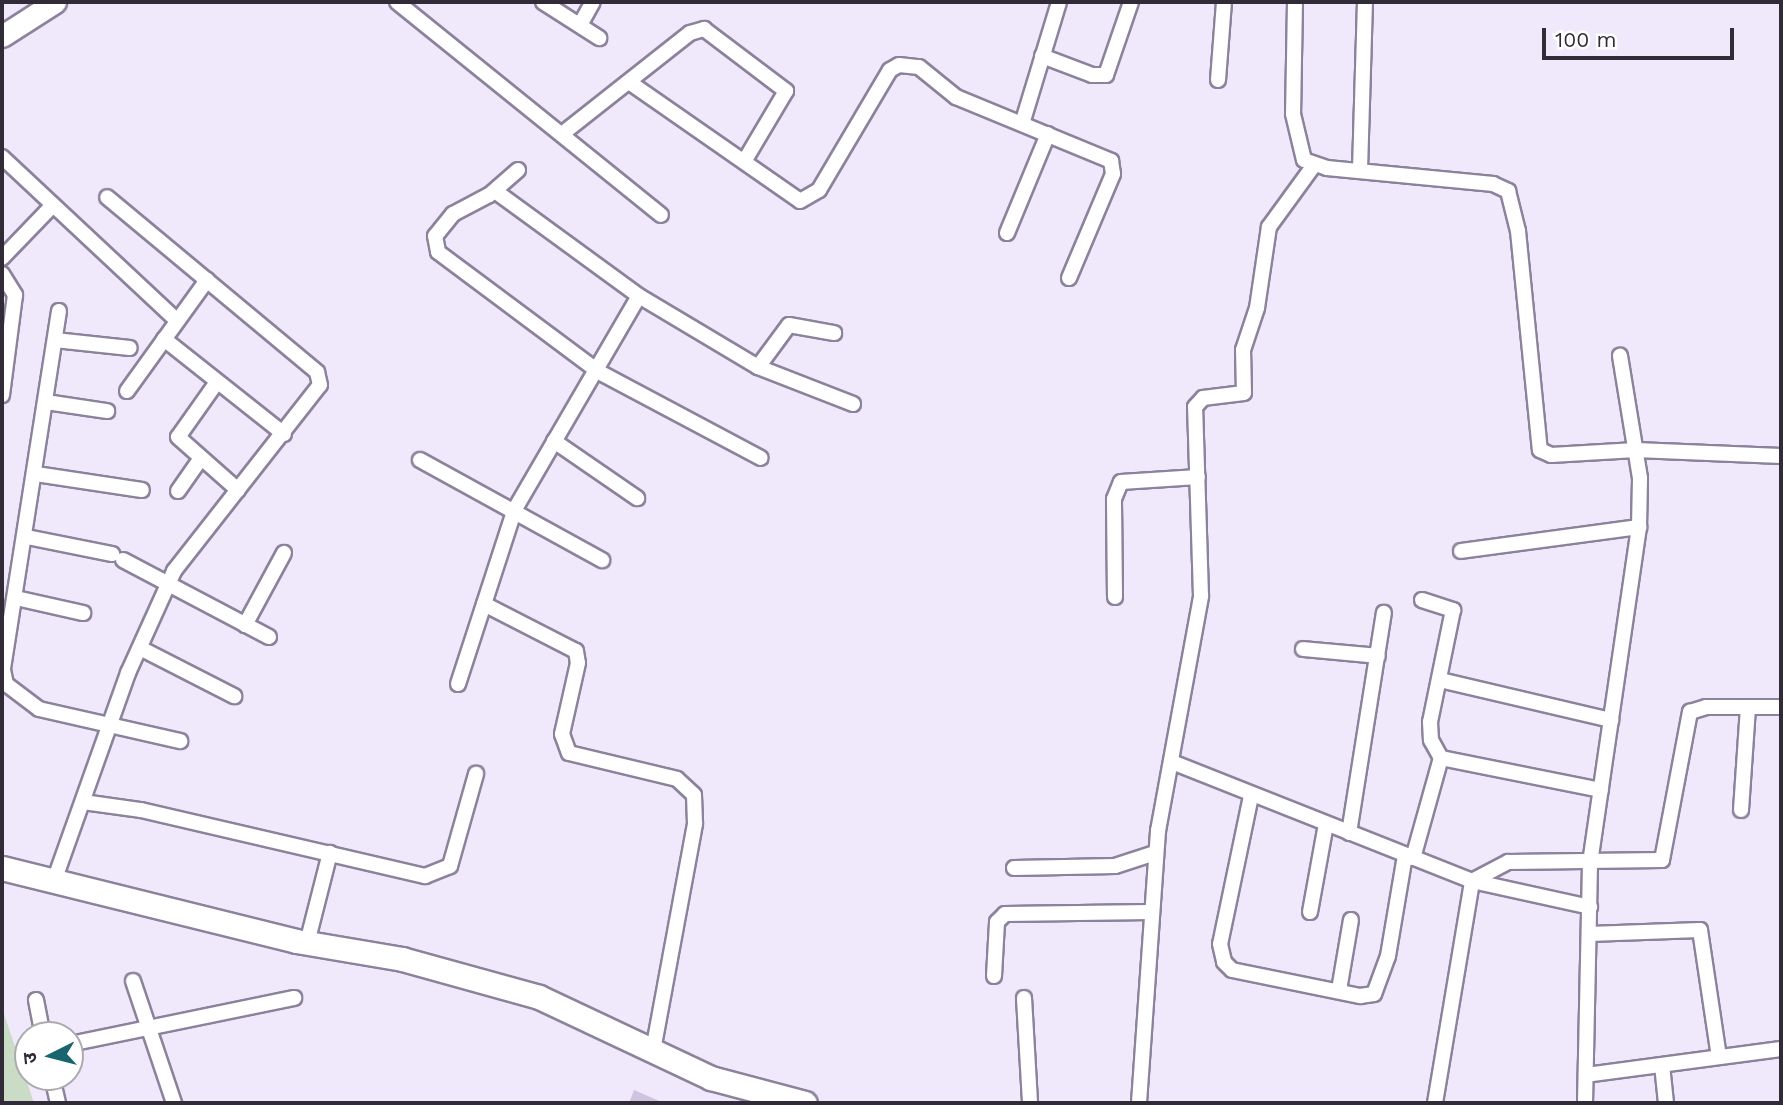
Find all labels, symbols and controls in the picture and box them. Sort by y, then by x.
scale bar [1545,14,1738,58]
text: 100 m [1555,27,1617,52]
north arrow [14,1021,84,1091]
text: उ [18,1051,42,1065]

